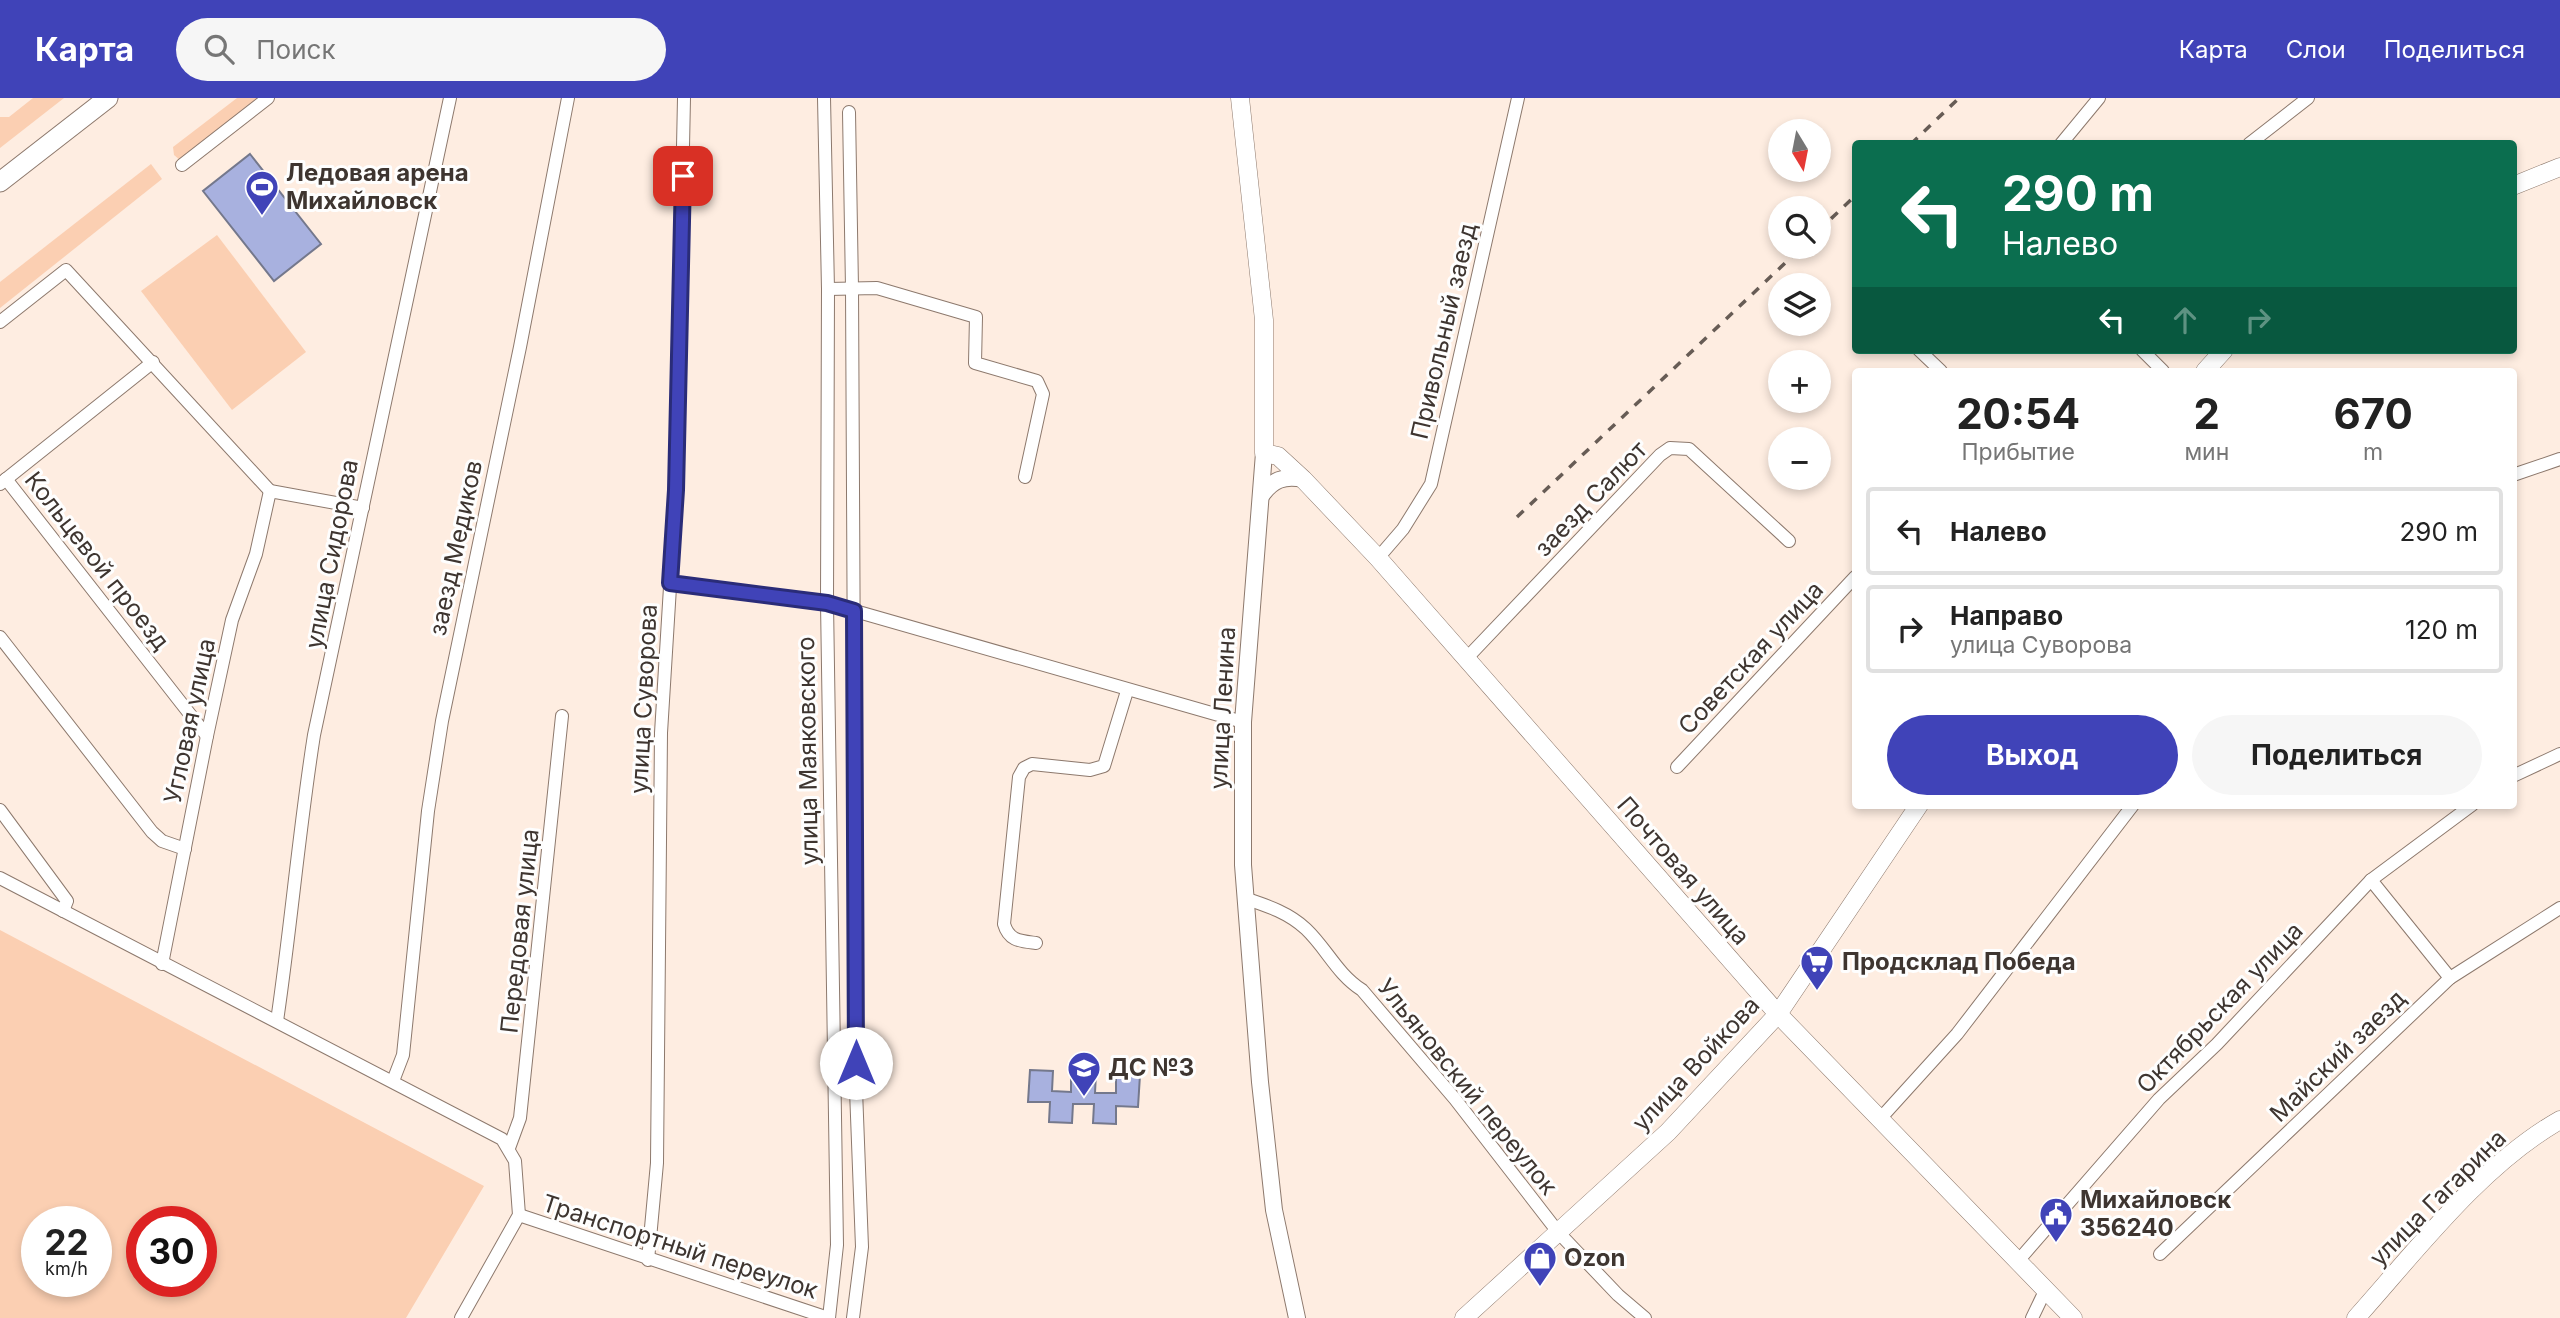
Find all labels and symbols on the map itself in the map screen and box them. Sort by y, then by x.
north arrow [1768,119,1830,182]
pin [653,146,713,206]
place label: Ледовая арена Михайловск [286,158,469,215]
sports icon: Ледовая арена Михайловск [243,168,281,217]
street label: Привольный заезд [1405,220,1482,442]
street label: заезд Салют [1528,435,1653,562]
street label: улица Сидорова [299,457,364,651]
street label: заезд Медиков [423,458,488,638]
street label: Кольцевой проезд [19,466,176,656]
street label: Советская улица [1672,575,1829,740]
street label: улица Суворова [624,603,663,795]
street label: улица Ленина [1204,626,1241,790]
street label: Угловая улица [158,636,221,806]
street label: улица Маяковского [791,636,824,866]
street label: Почтовая улица [1611,791,1756,951]
street label: Передовая улица [494,827,545,1035]
street label: Октябрьская улица [2131,916,2309,1099]
supermarket icon: Продсклад Победа [1798,943,1836,992]
place label: Продсклад Победа [1842,947,2076,976]
street label: Ульяновский переулок [1371,973,1563,1201]
street label: Майский заезд [2264,984,2412,1128]
street label: улица Войкова [1626,990,1765,1137]
position arrow [819,1026,893,1100]
school or university icon: ДС №3 [1065,1049,1103,1098]
place label: ДС №3 [1108,1053,1194,1082]
street label: улица Гагарина [2363,1123,2512,1272]
place label: Михайловск 356240 [2080,1185,2231,1242]
street label: Транспортный переулок [539,1188,822,1305]
public building icon: Михайловск 356240 [2037,1195,2075,1244]
speed limit sign: 30 [126,1206,217,1297]
shop icon: Ozon [1521,1239,1559,1288]
place label: Ozon [1564,1243,1625,1272]

